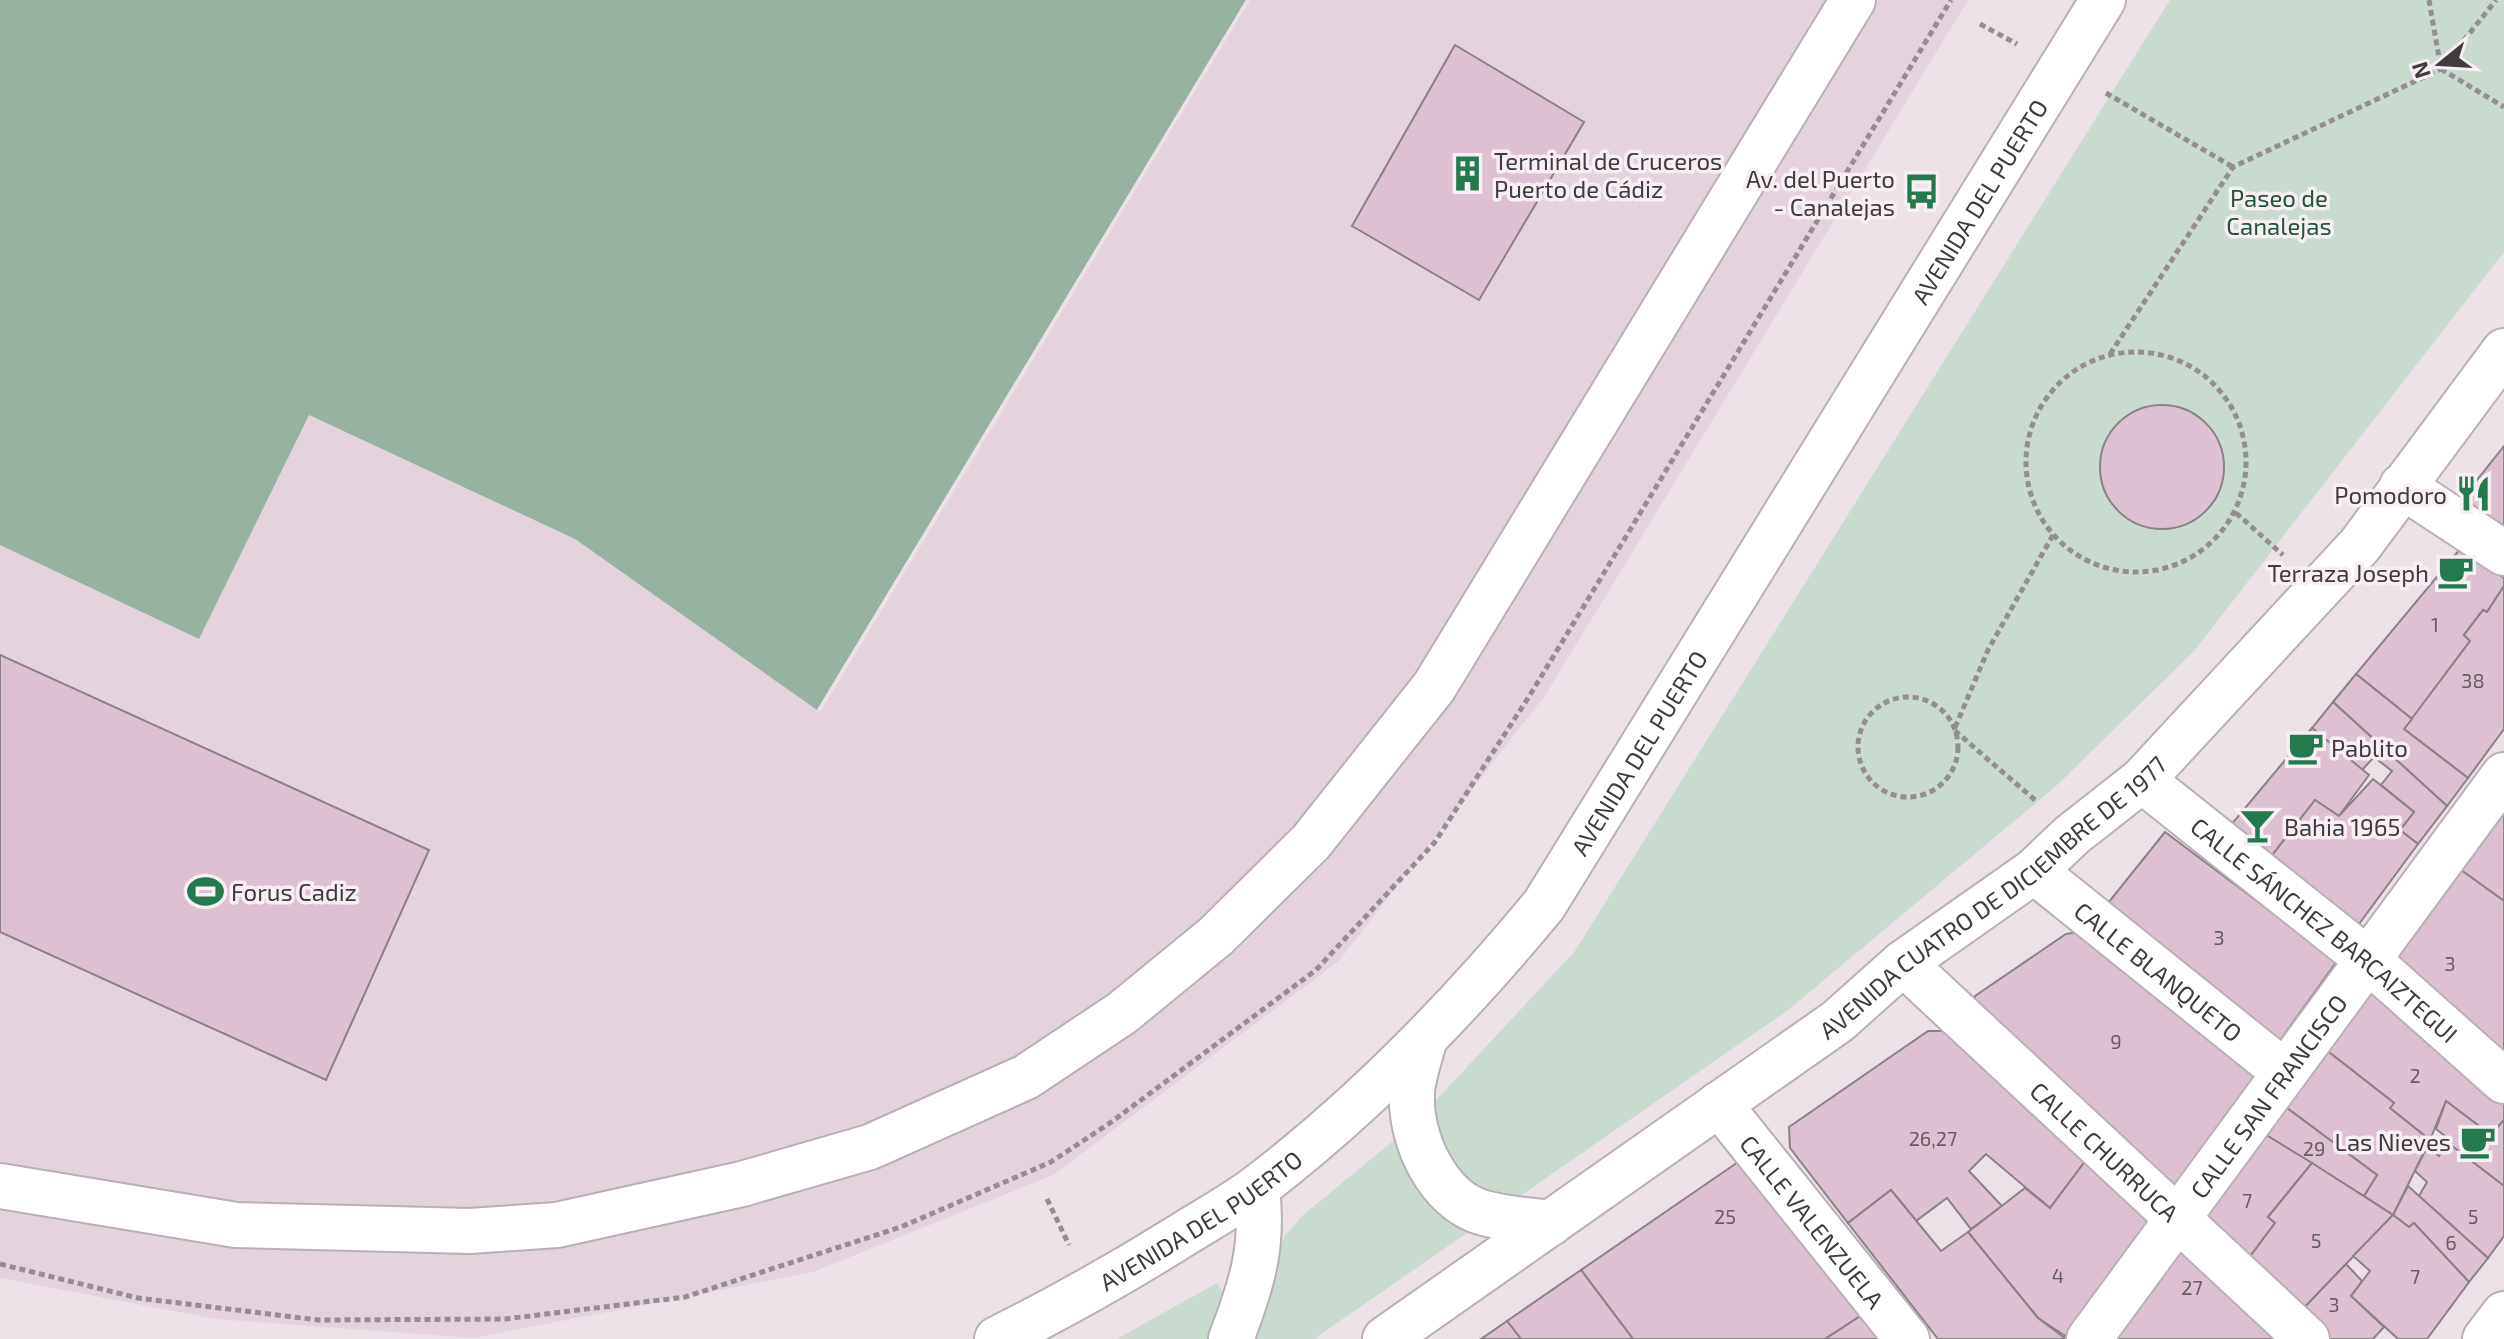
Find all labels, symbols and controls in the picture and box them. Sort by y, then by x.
north arrow [2400,24,2480,104]
text: N [2405,59,2435,82]
street label: AVENIDA DEL PUERTO [1905,93,2053,309]
place label: Terminal de Cruceros Puerto de Cádiz [1494,146,1722,203]
building icon: Terminal de Cruceros Puerto de Cádiz [1449,155,1487,193]
place label: Av. del Puerto - Canalejas [1746,164,1895,221]
bus stop icon: Av. del Puerto - Canalejas [1902,173,1940,211]
park label: Paseo de Canalejas [2226,183,2332,240]
restaurant icon: Pomodoro [2454,475,2492,513]
place label: Pomodoro [2334,480,2447,509]
cafe icon: Terraza Joseph [2436,553,2474,591]
place label: Terraza Joseph [2267,558,2429,587]
house number: 1 [2431,612,2439,636]
street label: AVENIDA DEL PUERTO [1564,645,1712,860]
house number: 38 [2461,668,2485,692]
cafe icon: Pablito [2286,728,2324,766]
place label: Pablito [2331,733,2408,762]
street label: AVENIDA CUATRO DE DICIEMBRE DE 1977 [1812,746,2170,1044]
bar icon: Bahia 1965 [2239,807,2277,845]
street label: CALLE SÁNCHEZ BARCAIZTEGUI [2186,811,2464,1048]
place label: Bahia 1965 [2284,812,2400,841]
sports icon: Forus Cadiz [186,872,224,910]
place label: Forus Cadiz [231,877,357,906]
street label: CALLE BLANQUETO [2069,895,2248,1047]
house number: 3 [2213,925,2225,949]
house number: 3 [2444,951,2456,975]
street label: CALLE SAN FRANCISCO [2184,988,2352,1203]
house number: 9 [2110,1029,2122,1053]
house number: 2 [2409,1063,2421,1087]
street label: CALLE CHURRUCA [2025,1075,2185,1227]
cafe icon: Las Nieves [2458,1122,2496,1160]
house number: 26,27 [1909,1126,1957,1150]
place label: Las Nieves [2335,1127,2451,1156]
street label: CALLE VALENZUELA [1735,1129,1891,1314]
house number: 29 [2303,1136,2325,1160]
street label: AVENIDA DEL PUERTO [1094,1144,1307,1296]
house number: 7 [2242,1188,2252,1212]
house number: 25 [1714,1204,1736,1228]
house number: 5 [2468,1204,2478,1228]
house number: 5 [2311,1228,2321,1252]
house number: 6 [2445,1230,2457,1254]
house number: 4 [2052,1263,2064,1287]
house number: 7 [2410,1264,2420,1288]
house number: 27 [2181,1275,2203,1299]
house number: 3 [2328,1292,2340,1316]

